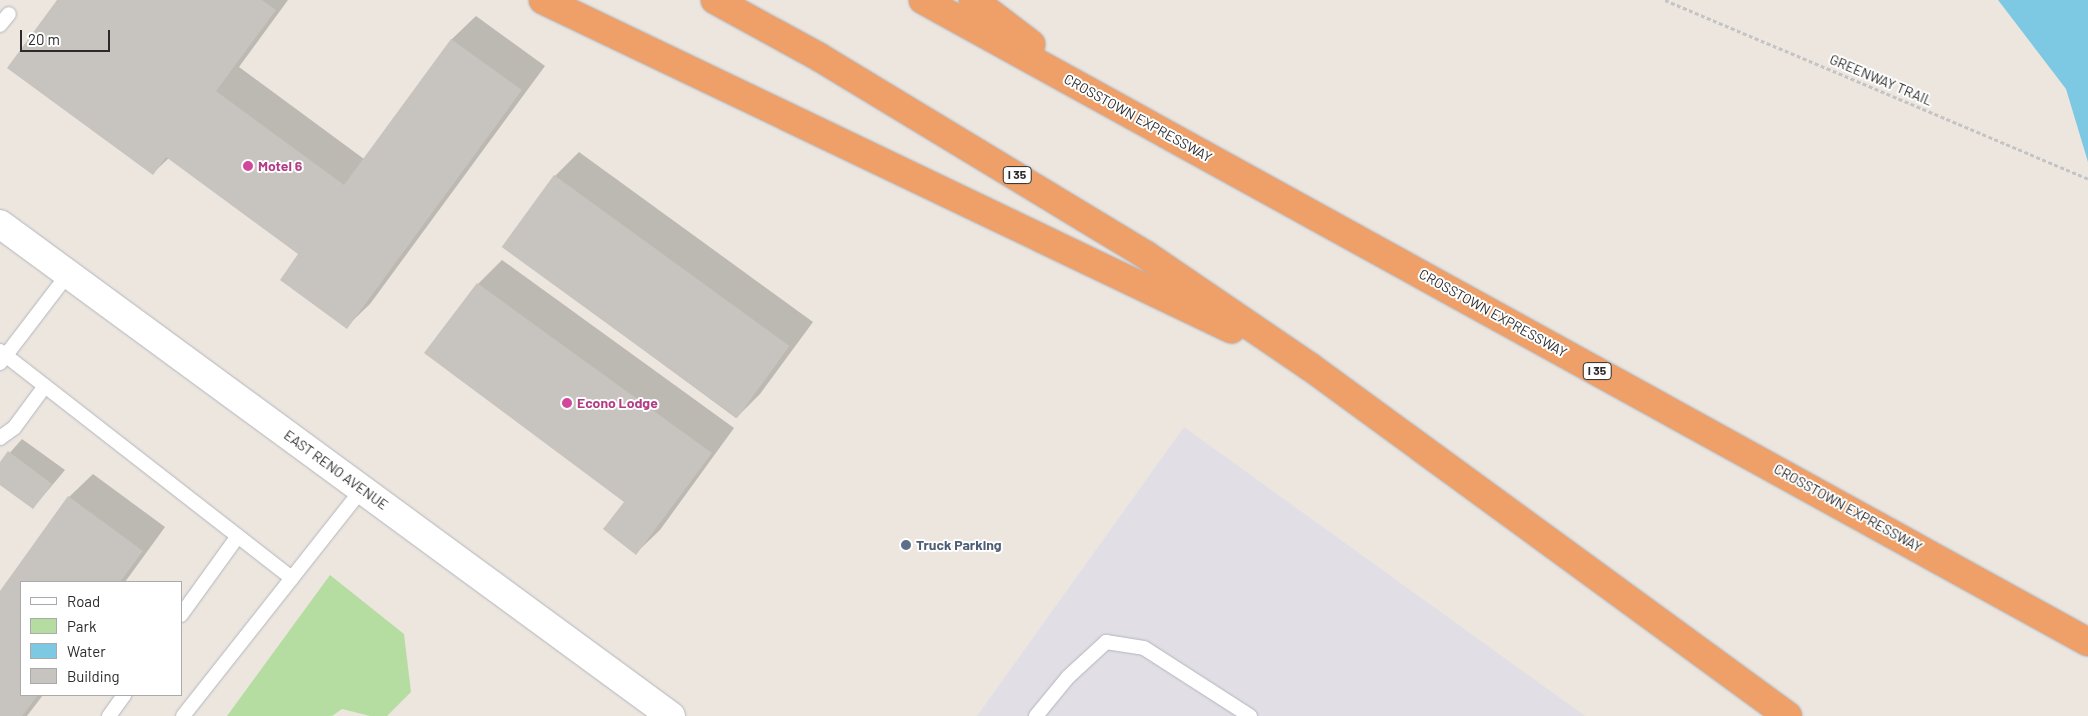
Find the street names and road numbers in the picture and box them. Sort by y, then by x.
street label: GREENWAY TRAIL [1827,51,1935,109]
street label: CROSSTOWN EXPRESSWAY [1061,70,1215,166]
road number: I 35 [1002,166,1032,184]
street label: CROSSTOWN EXPRESSWAY [1416,265,1570,361]
road number: I 35 [1582,362,1612,381]
street label: EAST RENO AVENUE [281,427,391,513]
street label: CROSSTOWN EXPRESSWAY [1771,460,1925,556]

